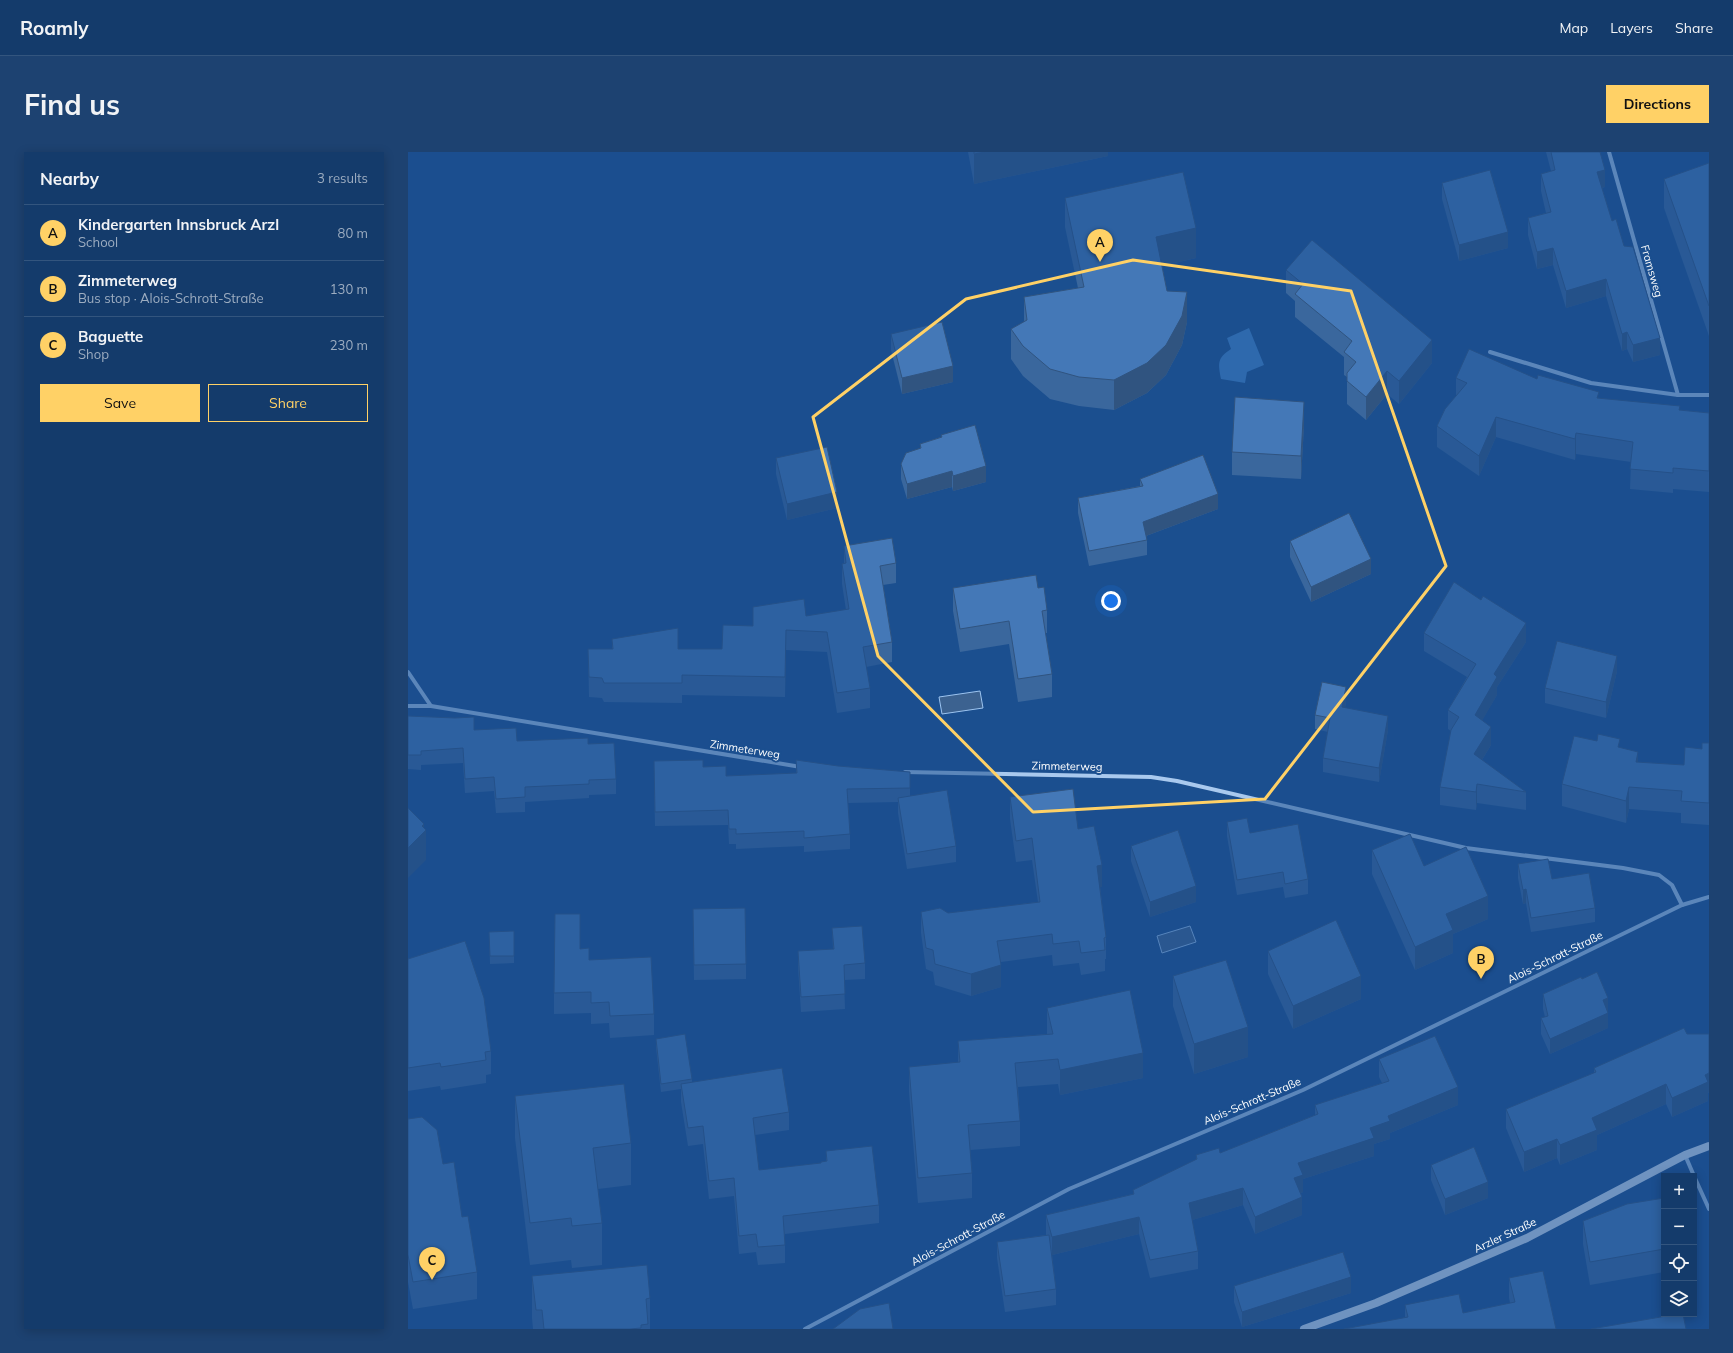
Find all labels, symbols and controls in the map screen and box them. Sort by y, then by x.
text: Roamly [20,16,88,40]
text: Map [1559,19,1588,37]
text: Layers [1610,19,1653,37]
text: Share [1675,19,1713,37]
button: Directions [1606,85,1709,123]
text: Find us [24,87,120,122]
text: Nearby [40,168,99,189]
text: 3 results [317,170,368,186]
text: Kindergarten Innsbruck Arzl [78,215,279,234]
text: A [48,225,58,241]
text: 80 m [338,225,368,241]
pin: A [1087,229,1113,262]
text: School [78,234,118,250]
street label: Framsweg [1638,243,1666,299]
text: Zimmeterweg [78,271,177,290]
text: B [49,281,57,297]
text: 130 m [330,281,368,297]
text: Bus stop · Alois-Schrott-Straße [78,290,264,306]
text: Baguette [78,327,143,346]
text: C [49,337,57,353]
text: 230 m [330,337,368,353]
text: Shop [78,346,109,362]
button: Save [40,384,200,422]
button: Share [208,384,368,422]
your location [1101,591,1121,611]
street label: Zimmeterweg [709,737,781,761]
street label: Zimmeterweg [1032,758,1102,774]
street label: Alois-Schrott-Straße [1505,928,1605,986]
pin: B [1468,946,1494,979]
street label: Alois-Schrott-Straße [1201,1074,1303,1128]
map controls [1661,1173,1697,1317]
button: + [1661,1173,1697,1209]
street label: Alois-Schrott-Straße [909,1207,1007,1269]
button: − [1661,1209,1697,1245]
street label: Arzler Straße [1471,1214,1539,1256]
button: locate [1661,1245,1697,1281]
pin: C [419,1247,445,1280]
button: layers [1661,1281,1697,1317]

